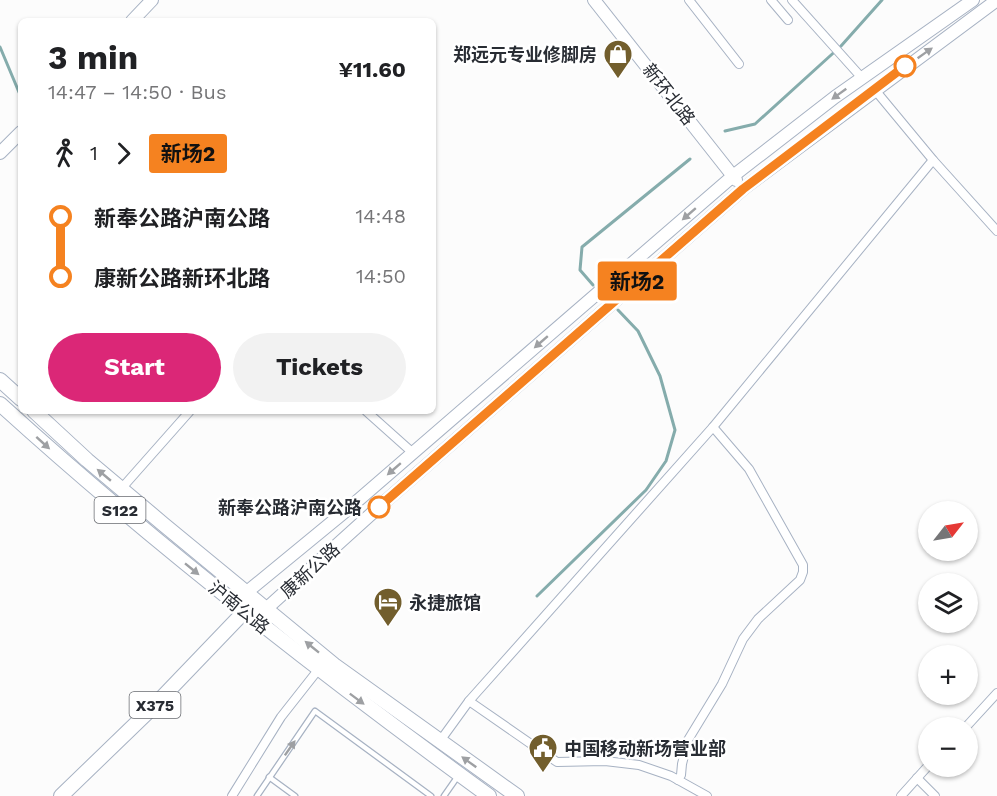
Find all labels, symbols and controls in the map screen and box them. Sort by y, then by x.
text: 3 min [48,38,138,77]
shop icon: 郑远元专业修脚房 [602,38,634,80]
place label: 郑远元专业修脚房 [453,44,597,65]
one-way arrow [916,47,932,59]
unlabelled marker [894,55,916,77]
text: ¥11.60 [338,57,406,82]
street label: 新环北路 [639,59,699,129]
text: 14:47 – 14:50 · Bus [48,80,226,104]
one-way arrow [832,88,848,100]
icon: walk [48,137,81,170]
icon: forward [107,137,140,170]
text: 1 [90,141,98,165]
text: 新场2 [161,141,215,166]
text: 14:48 [356,204,406,228]
text: 新奉公路沪南公路 [94,206,270,231]
one-way arrow [682,207,697,220]
line badge: 新场2 [602,262,672,300]
text: 14:50 [356,264,406,288]
text: 康新公路新环北路 [94,266,270,291]
text: 新场2 [610,269,664,294]
button: Start [48,333,221,402]
button: Tickets [233,333,406,402]
one-way arrow [534,335,549,348]
one-way arrow [36,436,50,450]
one-way arrow [386,462,401,476]
one-way arrow [96,468,112,481]
marker: 新奉公路沪南公路 [368,496,390,518]
road number: S122 [94,497,146,523]
place label: 新奉公路沪南公路 [218,497,362,518]
north arrow [918,501,978,561]
map controls [918,501,978,777]
street label: 康新公路 [276,538,344,602]
one-way arrow [184,563,200,576]
button: layers [918,573,978,633]
street label: 沪南公路 [204,576,274,638]
hotel icon: 永捷旅馆 [372,586,404,628]
place label: 永捷旅馆 [409,592,481,613]
one-way arrow [305,641,320,654]
button: + [918,645,978,705]
road number: X375 [130,692,180,718]
one-way arrow [349,693,365,705]
button: − [918,717,978,777]
public building icon: 中国移动新场营业部 [527,732,559,774]
place label: 中国移动新场营业部 [564,738,726,759]
one-way arrow [284,740,296,756]
one-way arrow [462,756,478,768]

